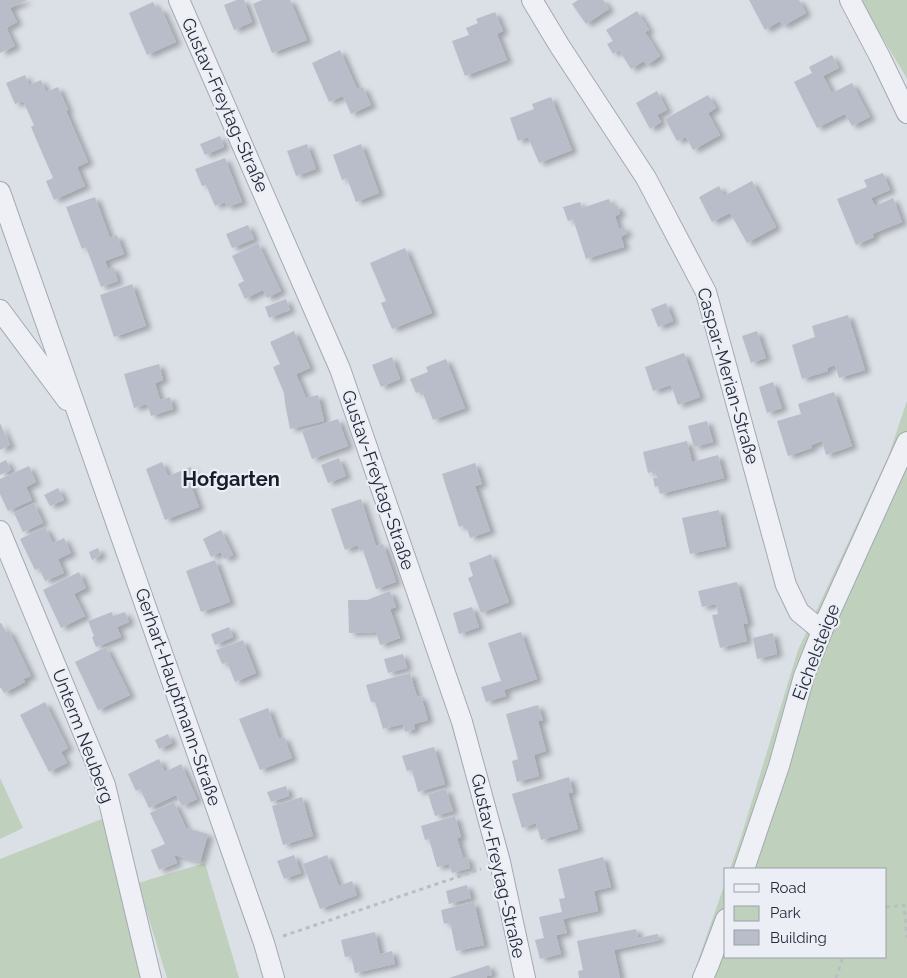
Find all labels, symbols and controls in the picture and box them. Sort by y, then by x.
street label: Gustav-Freytag-Straße [177,14,274,196]
street label: Caspar-Merian-Straße [693,285,764,467]
street label: Gustav-Freytag-Straße [338,387,419,573]
district label: Hofgarten [182,467,280,491]
street label: Gerhart-Hauptmann-Straße [131,585,226,809]
street label: Eichelsteige [788,600,844,703]
street label: Unterm Neuberg [48,666,119,806]
street label: Gustav-Freytag-Straße [467,772,530,961]
legend [724,868,887,958]
text: Road [770,879,806,897]
text: Park [770,904,801,922]
text: Building [770,929,827,947]

